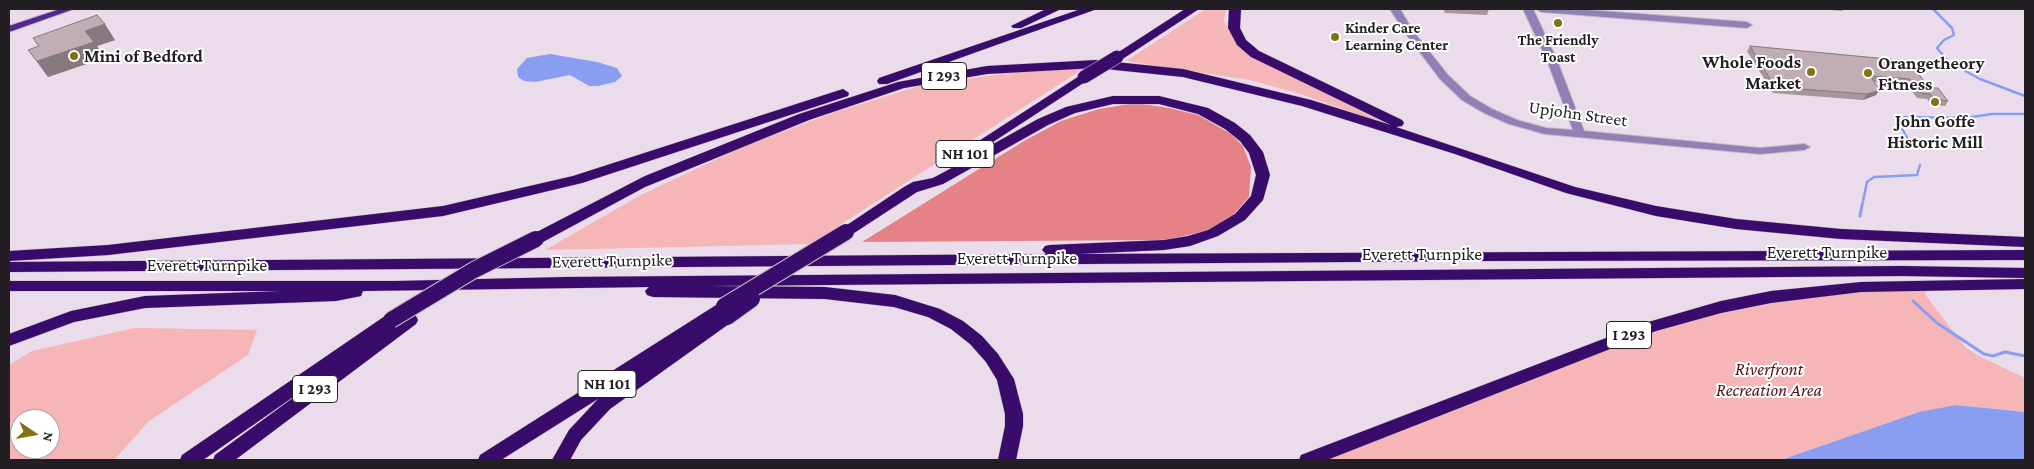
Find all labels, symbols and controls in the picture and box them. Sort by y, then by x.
marker: The Friendly Toast [1552,17,1564,29]
place label: Kinder Care Learning Center [1345,19,1448,54]
marker: Kinder Care Learning Center [1329,31,1341,43]
place label: The Friendly Toast [1518,31,1598,66]
place label: Mini of Bedford [84,45,203,67]
marker: Mini of Bedford [68,50,80,62]
place label: Whole Foods Market [1702,51,1801,94]
place label: Orangetheory Fitness [1878,52,1984,94]
road number: I 293 [922,62,966,90]
marker: Whole Foods Market [1805,66,1817,78]
marker: Orangetheory Fitness [1862,67,1874,79]
street label: Upjohn Street [1527,96,1629,132]
marker: John Goffe Historic Mill [1929,96,1941,108]
place label: John Goffe Historic Mill [1887,110,1983,152]
road number: NH 101 [936,140,994,168]
street label: Everett Turnpike [1767,241,1887,263]
street label: Everett Turnpike [1362,243,1482,265]
street label: Everett Turnpike [957,247,1077,269]
street label: Everett Turnpike [552,249,672,273]
street label: Everett Turnpike [147,254,267,276]
road number: I 293 [1606,322,1652,348]
park label: Riverfront Recreation Area [1716,358,1822,400]
road number: NH 101 [578,370,636,398]
road number: I 293 [292,376,338,402]
north arrow [10,409,60,459]
text: N [40,431,58,443]

